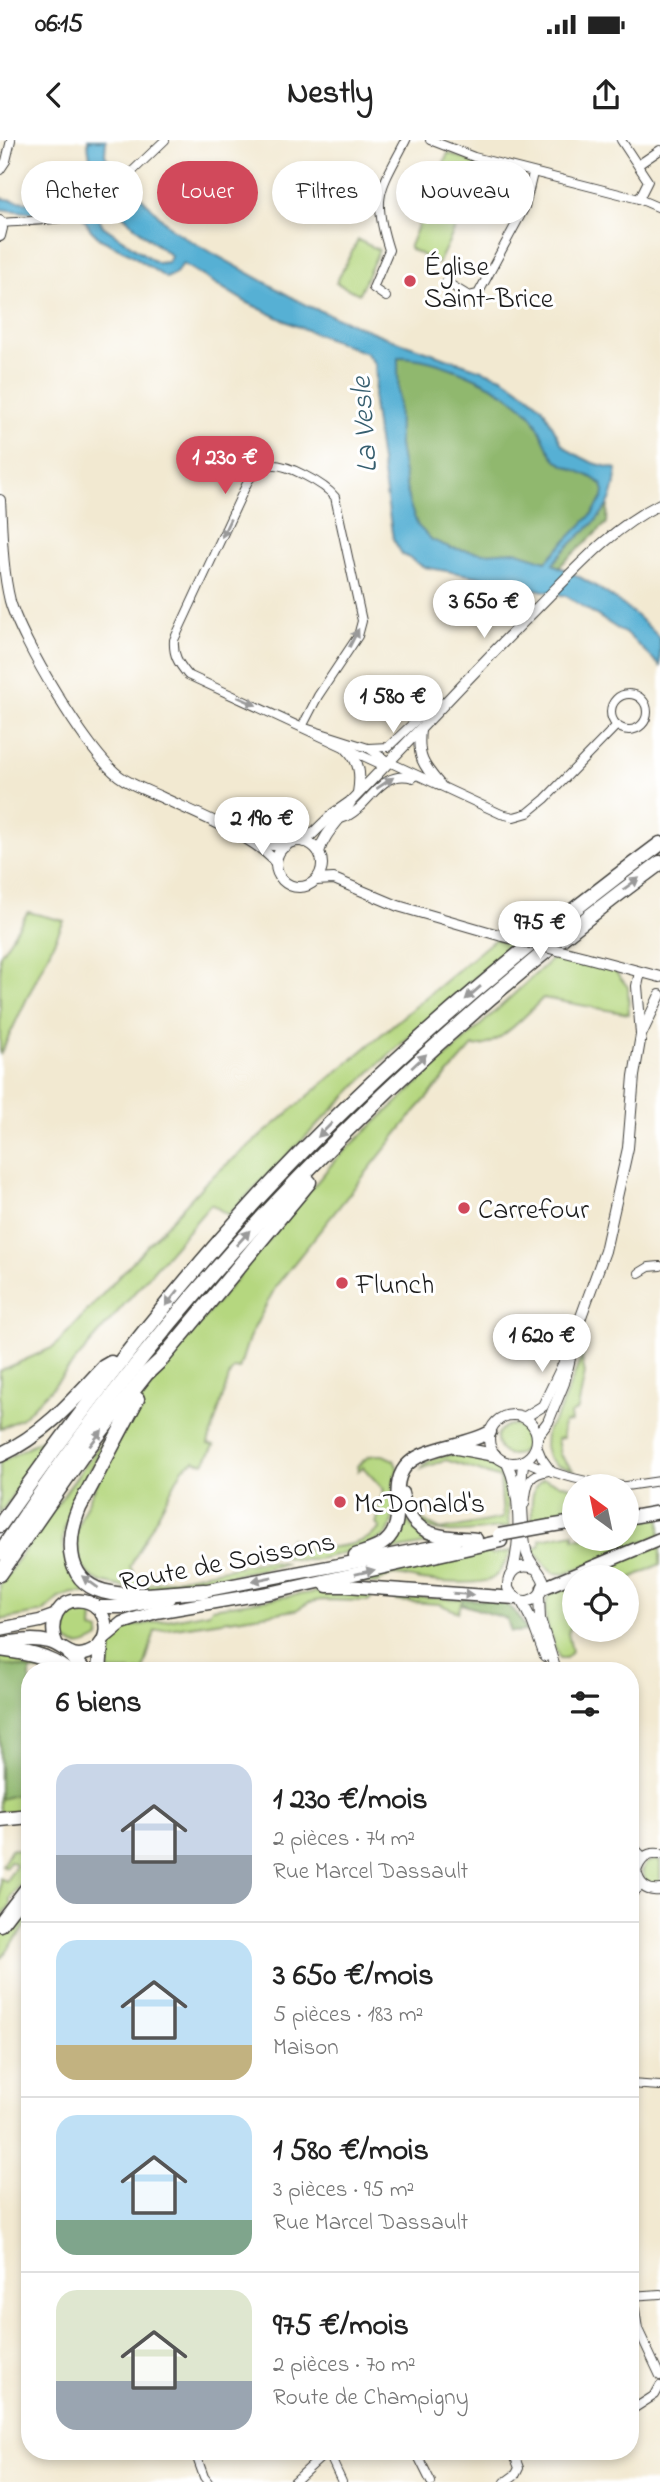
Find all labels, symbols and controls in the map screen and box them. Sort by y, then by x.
text: 06:15 [35,6,83,44]
text: Nestly [287,71,373,118]
icon: back [35,76,73,114]
icon: share [587,76,625,114]
chip: Acheter [21,161,143,224]
chip: Louer [157,161,258,224]
chip: Filtres [272,161,382,224]
chip: Nouveau [396,161,534,224]
place label: Église Saint-Brice [424,248,554,321]
marker: Église Saint-Brice [402,273,418,289]
water label: La Vesle [341,374,391,474]
pin: 1 230 € [160,436,290,496]
text: 1 230 € [192,442,258,475]
one-way arrow [220,518,232,538]
pin: 3 650 € [419,580,549,640]
text: 3 650 € [449,586,519,619]
one-way arrow [348,628,360,648]
pin: 1 580 € [328,676,458,735]
text: 1 580 € [360,681,426,714]
one-way arrow [236,696,257,707]
one-way arrow [375,777,395,790]
pin: 2 190 € [197,798,327,857]
text: 2 190 € [230,803,294,836]
one-way arrow [622,876,640,891]
pin: 975 € [491,902,589,961]
text: 975 € [514,907,566,940]
one-way arrow [464,985,481,1000]
one-way arrow [410,1053,427,1069]
one-way arrow [317,1121,333,1138]
place label: Carrefour [478,1191,589,1232]
marker: Carrefour [456,1200,472,1216]
one-way arrow [235,1229,251,1247]
place label: Flunch [355,1266,434,1307]
marker: Flunch [334,1275,350,1291]
one-way arrow [164,1289,180,1307]
pin: 1 620 € [477,1314,607,1374]
text: 1 620 € [509,1320,575,1353]
one-way arrow [88,1430,103,1448]
north arrow [562,1474,639,1550]
map controls [562,1474,639,1642]
place label: McDonald's [354,1485,485,1526]
marker: McDonald's [332,1494,348,1510]
street label: Route de Soissons [116,1522,339,1604]
button: locate [562,1565,639,1642]
one-way arrow [354,1566,376,1577]
one-way arrow [251,1573,273,1584]
one-way arrow [81,1575,99,1590]
one-way arrow [452,1589,474,1600]
text: 6 biens [56,1682,141,1726]
icon: filters [566,1685,604,1723]
text: 1 230 €/mois [273,1779,428,1823]
icon: home [112,1792,196,1876]
text: 2 pièces · 74 m² [273,1823,415,1856]
text: Rue Marcel Dassault [273,1856,468,1889]
text: 3 650 €/mois [273,1955,433,1999]
icon: home [112,1968,196,2052]
text: 5 pièces · 183 m² [273,1999,423,2032]
text: Maison [273,2032,339,2065]
text: 1 580 €/mois [273,2130,429,2174]
icon: home [112,2143,196,2227]
text: 3 pièces · 95 m² [273,2174,414,2207]
text: Rue Marcel Dassault [273,2207,468,2240]
text: 975 €/mois [273,2305,409,2349]
icon: home [112,2318,196,2402]
text: 2 pièces · 70 m² [273,2349,416,2382]
text: Route de Champigny [273,2382,468,2415]

